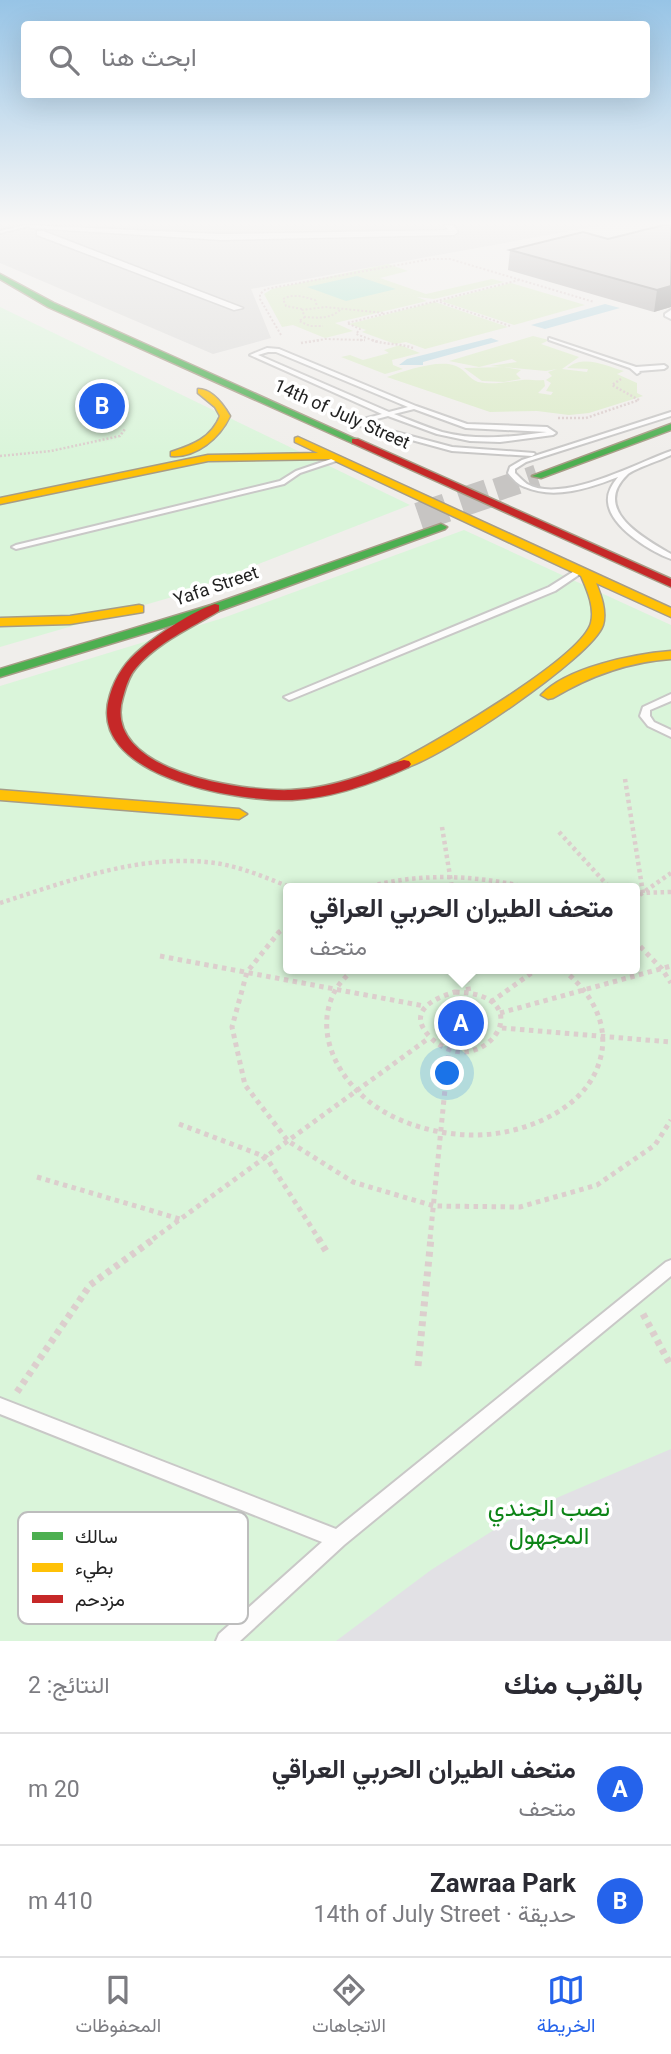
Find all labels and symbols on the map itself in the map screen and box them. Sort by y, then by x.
street label: 14th of July Street [271,374,413,453]
pin: B [79,380,125,432]
street label: Yafa Street [171,561,261,610]
pin: A [438,997,484,1049]
your location [430,1056,464,1090]
park label: نصب الجندي المجهول [488,1494,610,1551]
legend [18,1512,248,1624]
text: سالك [75,1525,118,1548]
text: بطيء [75,1556,113,1583]
text: مزدحم [75,1588,125,1612]

